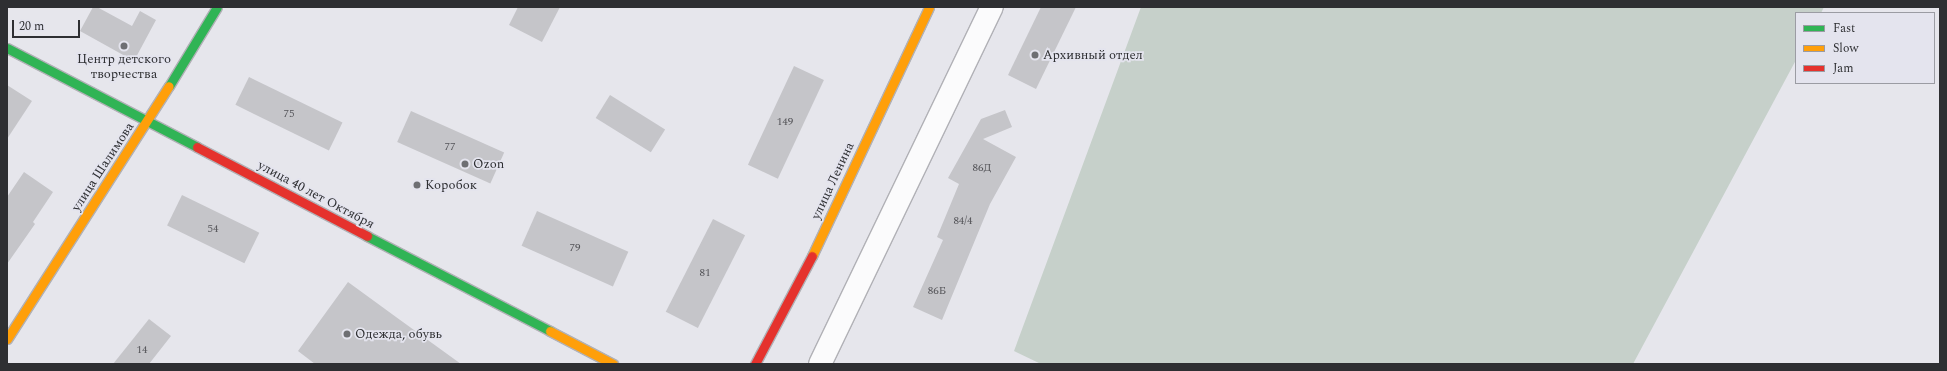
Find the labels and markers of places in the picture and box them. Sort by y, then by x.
marker: Центр детского творчества [119,41,129,51]
place label: Архивный отдел [1043,47,1143,63]
marker: Архивный отдел [1030,50,1040,60]
place label: Центр детского творчества [77,52,171,83]
place label: Ozon [473,156,504,172]
marker: Ozon [460,159,470,169]
place label: Коробок [425,177,477,193]
marker: Коробок [412,180,422,190]
place label: Одежда, обувь [355,326,442,342]
marker: Одежда, обувь [342,329,352,339]

